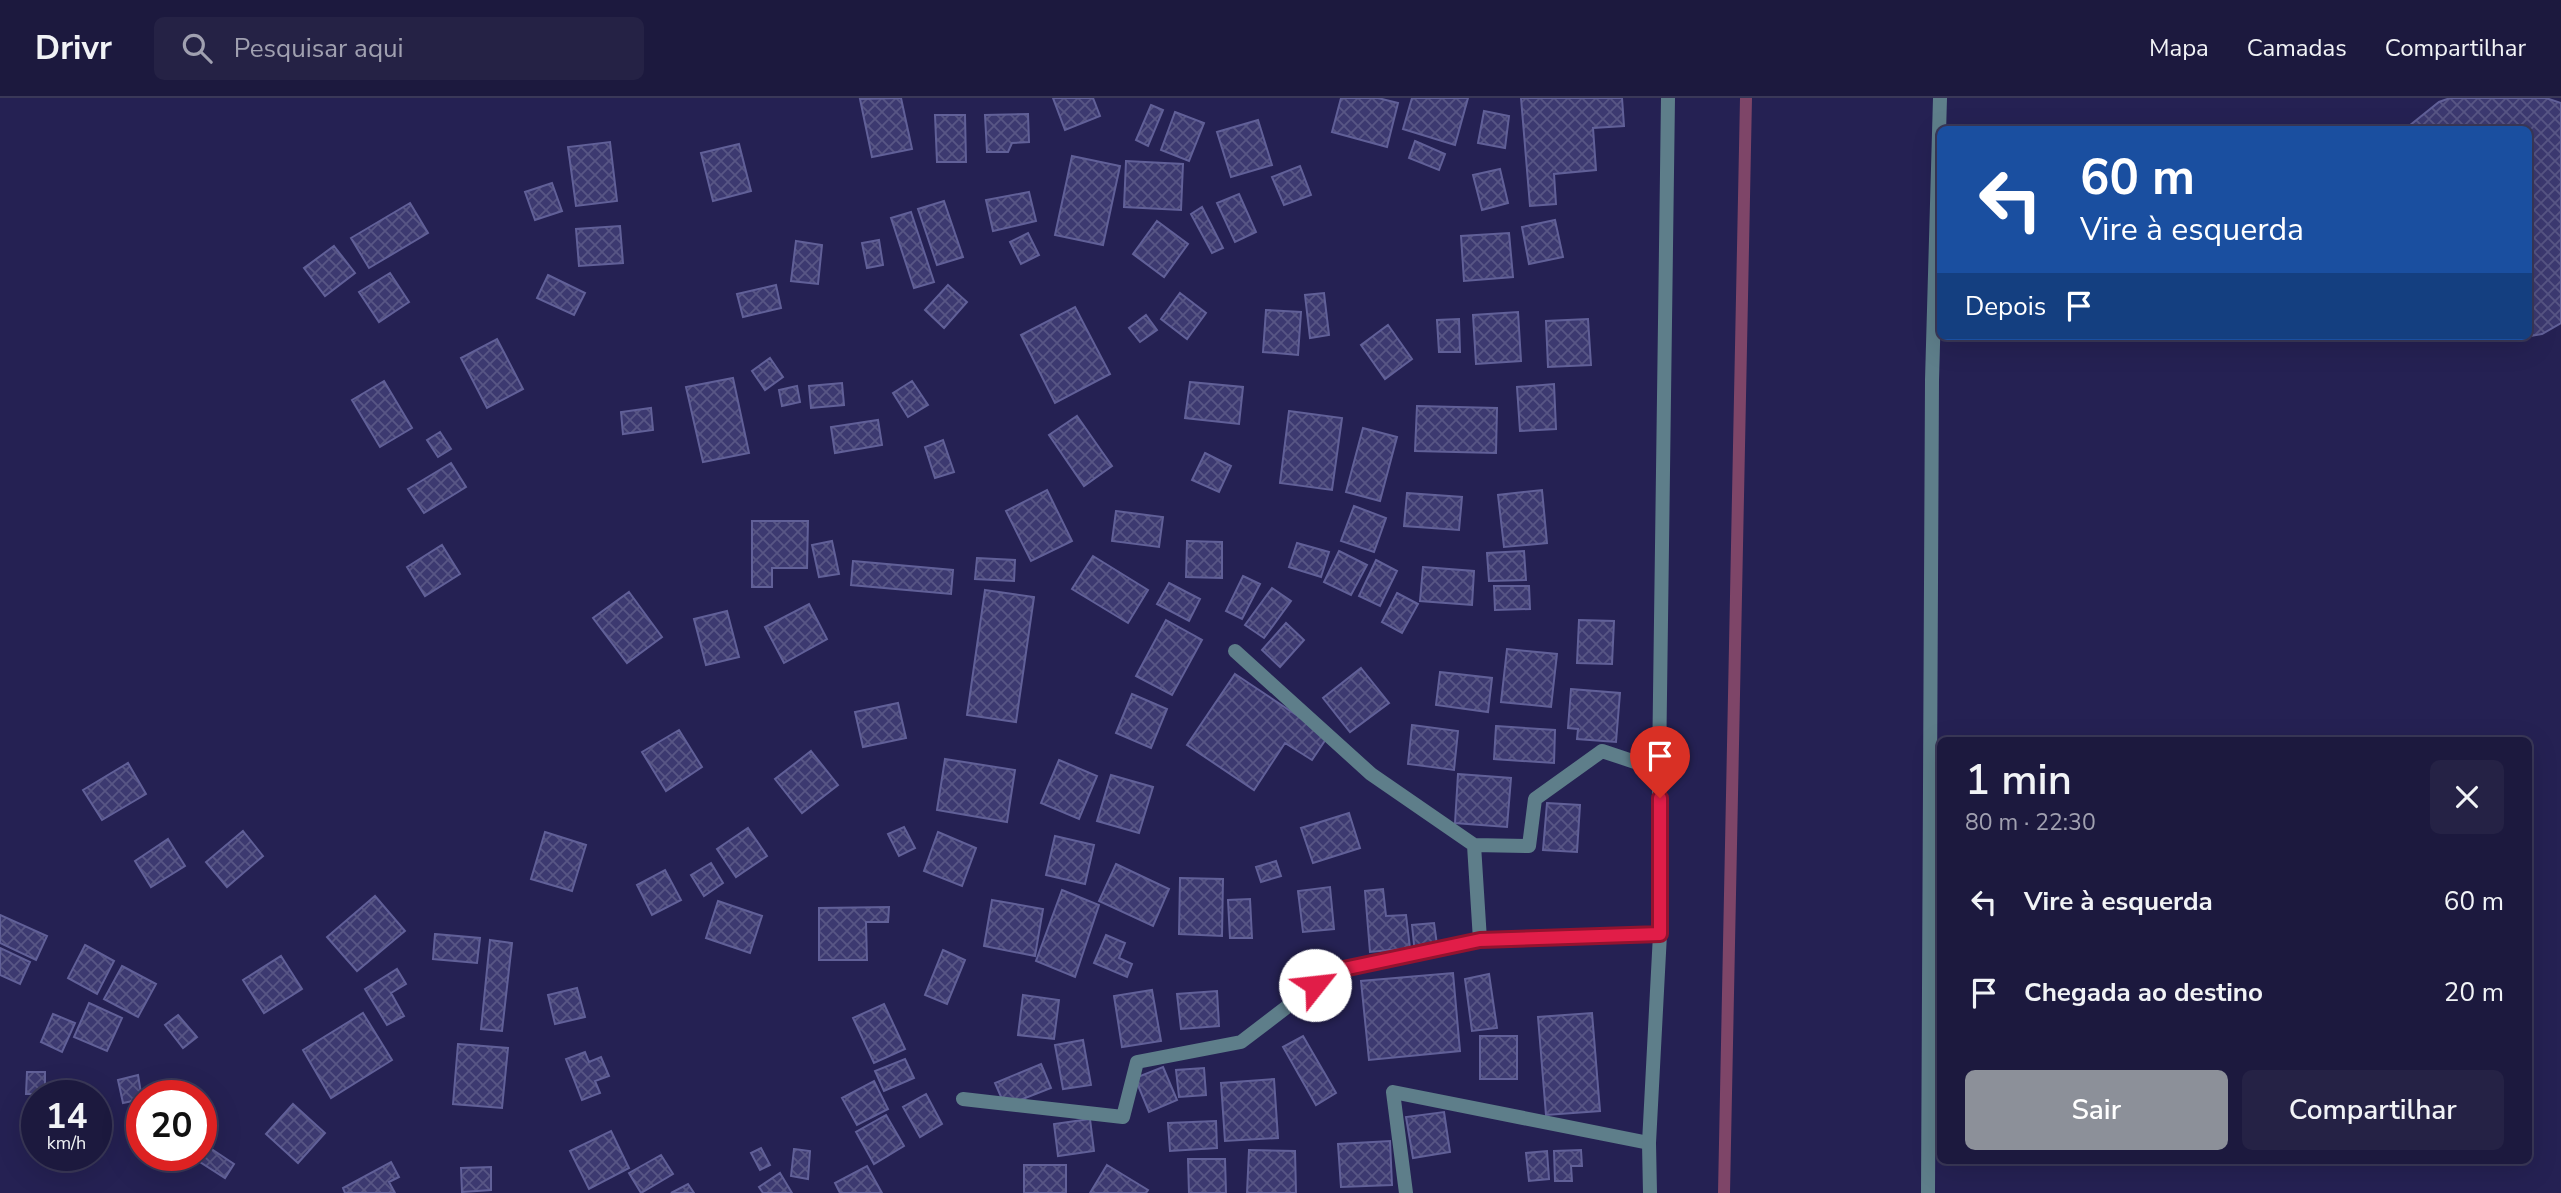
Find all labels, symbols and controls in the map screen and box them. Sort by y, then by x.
search box [154,17,644,80]
text: Drivr [35,26,112,71]
icon: search [178,29,216,67]
text: Pesquisar aqui [234,31,404,66]
text: Mapa [2149,32,2209,64]
text: Camadas [2247,32,2347,64]
text: Compartilhar [2385,32,2526,64]
text: 60 m [2080,144,2195,211]
icon: left [1965,154,2056,245]
text: Vire à esquerda [2080,208,2304,251]
icon: arrive [2060,287,2098,325]
text: Depois [1965,289,2046,324]
pin [1630,726,1690,798]
icon: arrive [1641,737,1679,775]
text: 1 min [1965,752,2072,809]
button: close [2430,760,2504,834]
text: 80 m · 22:30 [1965,807,2096,838]
icon: left [1965,883,2003,921]
text: Vire à esquerda [2024,884,2213,919]
text: 60 m [2444,884,2504,919]
position arrow [1278,948,1352,1022]
icon: arrive [1965,974,2003,1012]
text: Chegada ao destino [2024,975,2263,1010]
text: 20 m [2444,975,2504,1010]
button: Sair [1965,1070,2228,1150]
button: Compartilhar [2242,1070,2504,1150]
speed limit sign: 20 [126,1080,217,1171]
text: 14 [45,1093,88,1140]
text: km/h [47,1131,86,1155]

